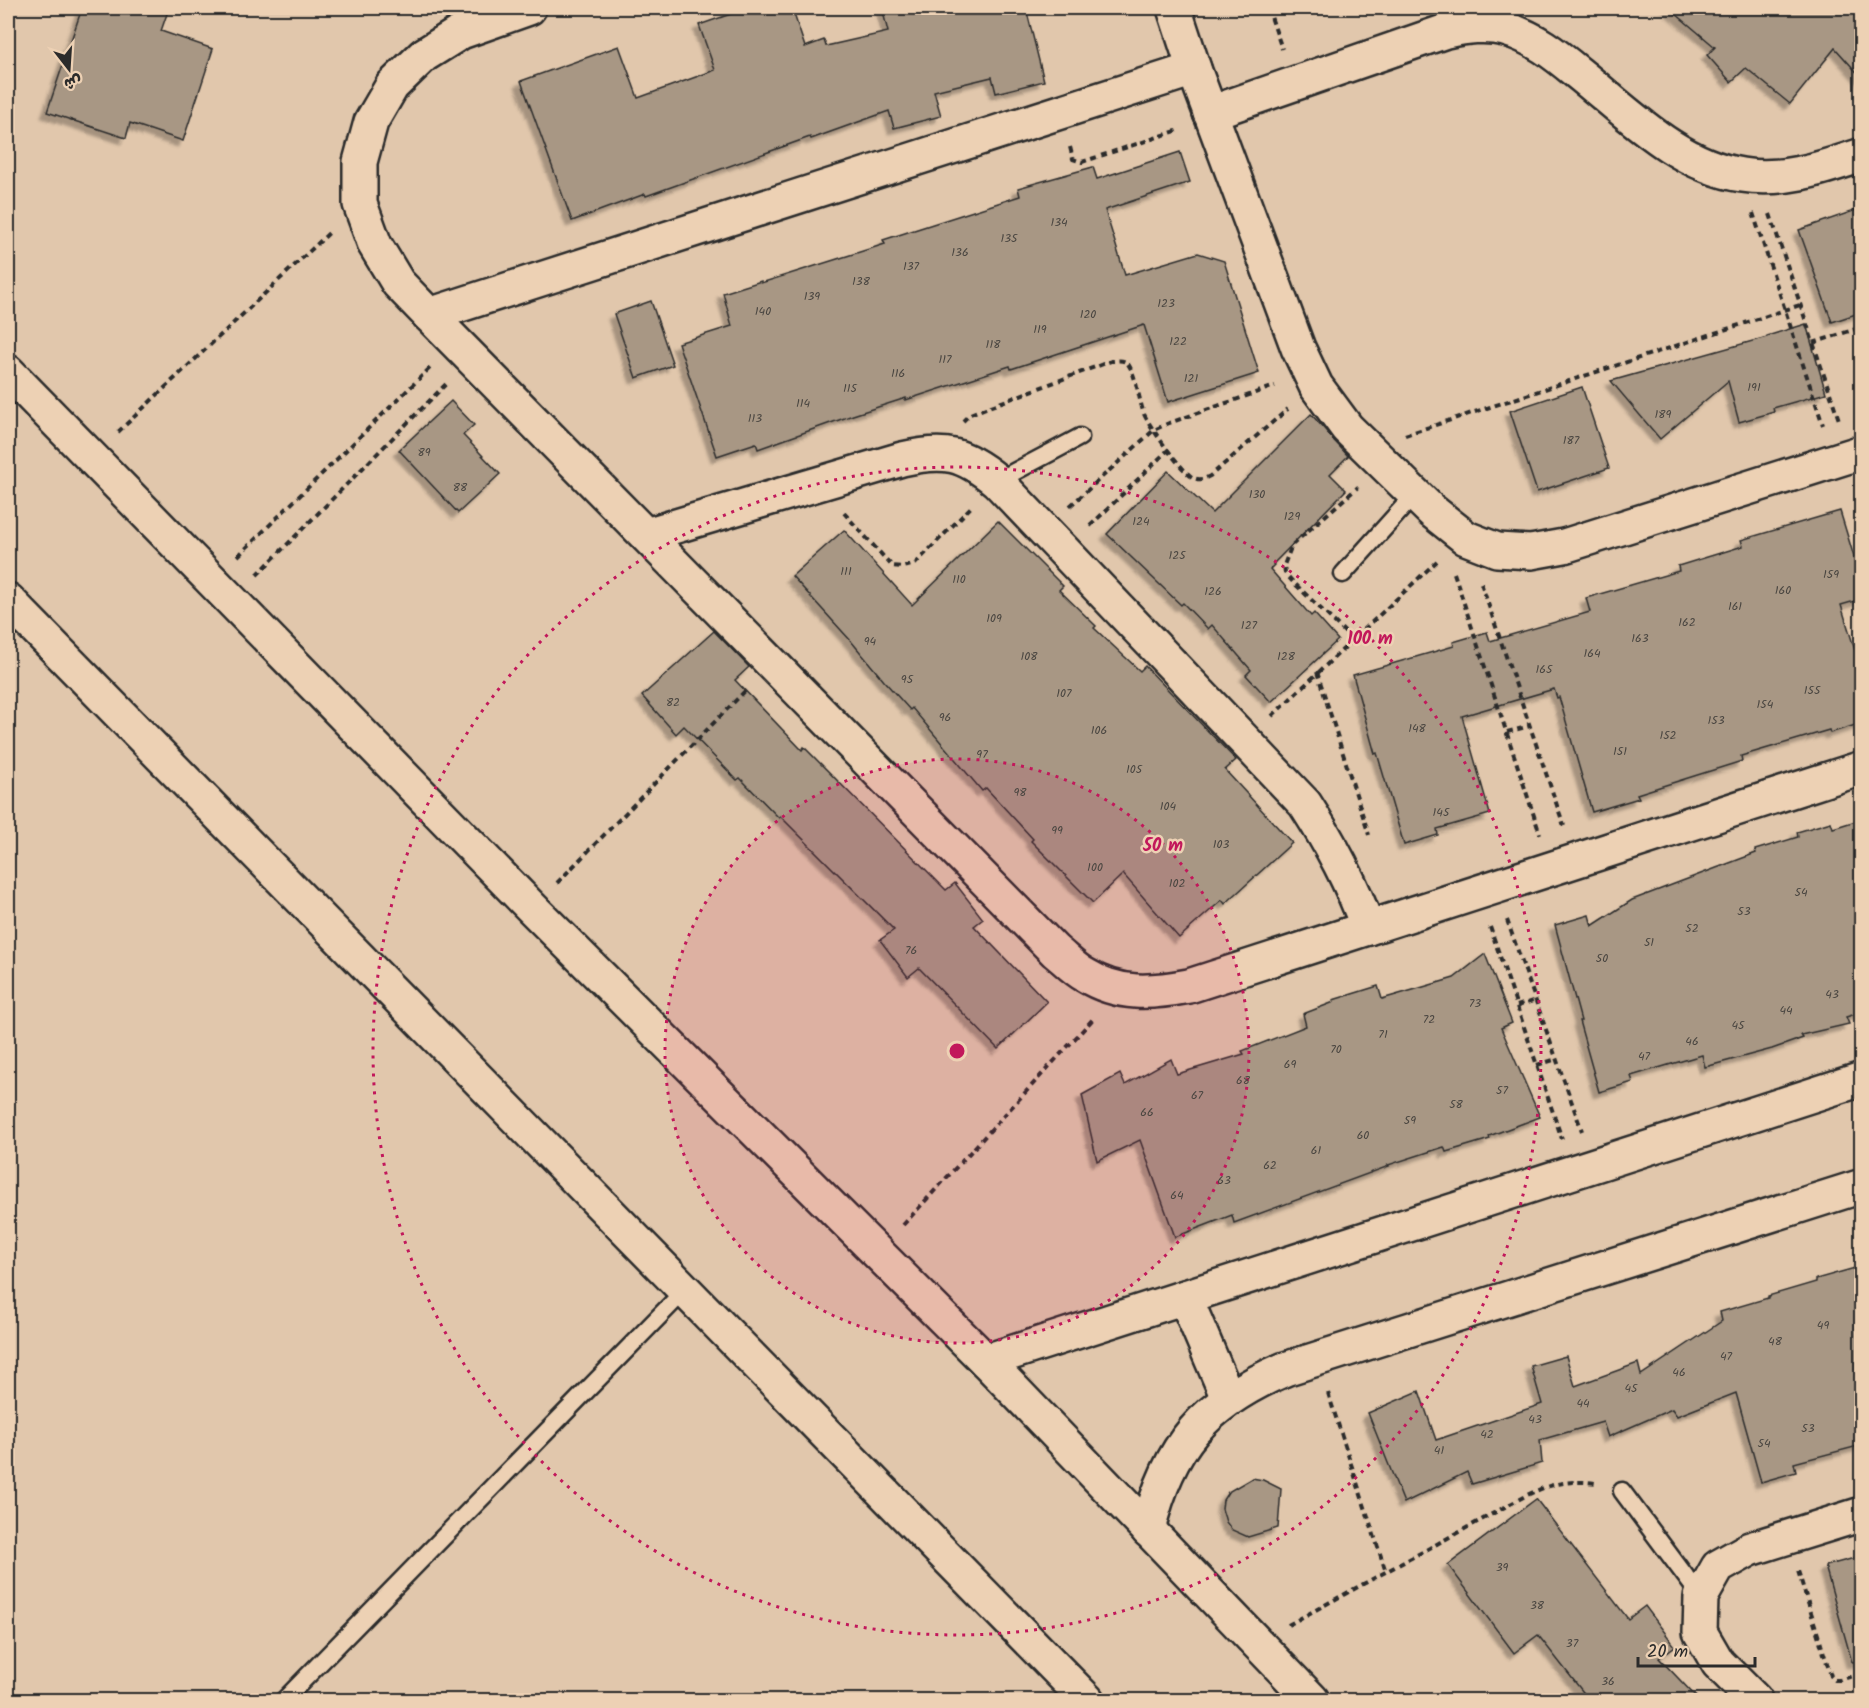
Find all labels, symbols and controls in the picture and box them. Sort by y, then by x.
north arrow [39,39,99,99]
text: ش [61,67,85,96]
house number: 134 [1050,213,1068,232]
house number: 135 [1000,229,1019,248]
house number: 136 [951,243,969,262]
house number: 137 [903,257,920,276]
house number: 138 [852,272,871,291]
house number: 139 [804,287,820,306]
house number: 123 [1157,294,1175,313]
house number: 140 [755,302,771,321]
house number: 120 [1080,305,1096,324]
house number: 119 [1033,320,1047,339]
house number: 122 [1169,332,1187,351]
house number: 118 [986,335,1001,354]
house number: 117 [938,350,952,369]
house number: 116 [891,364,905,383]
house number: 121 [1184,369,1198,388]
house number: 191 [1747,378,1761,397]
house number: 115 [843,379,859,398]
house number: 114 [796,394,810,413]
house number: 189 [1655,405,1672,424]
house number: 113 [748,409,762,428]
house number: 187 [1563,431,1580,450]
house number: 89 [417,443,431,462]
house number: 88 [453,478,468,497]
house number: 130 [1249,485,1265,504]
house number: 129 [1284,507,1300,526]
house number: 124 [1132,512,1150,531]
house number: 125 [1168,546,1187,565]
house number: 111 [840,562,852,581]
house number: 159 [1823,565,1839,584]
house number: 110 [952,570,966,589]
house number: 160 [1775,581,1791,600]
house number: 126 [1204,582,1222,601]
house number: 161 [1728,597,1742,616]
house number: 109 [986,609,1002,628]
house number: 162 [1678,613,1696,632]
house number: 127 [1241,616,1258,635]
text: 100 m [1347,625,1393,654]
house number: 163 [1631,629,1649,648]
house number: 94 [864,632,877,651]
house number: 164 [1583,644,1601,663]
house number: 108 [1021,647,1038,666]
house number: 128 [1277,647,1296,666]
house number: 165 [1536,660,1554,679]
house number: 95 [901,670,915,689]
house number: 155 [1804,681,1822,700]
house number: 107 [1056,684,1072,703]
house number: 82 [666,693,680,712]
house number: 154 [1757,695,1774,714]
house number: 96 [939,708,951,727]
house number: 153 [1707,711,1725,730]
house number: 148 [1408,719,1427,738]
house number: 106 [1091,721,1107,740]
house number: 152 [1659,726,1677,745]
house number: 151 [1613,742,1627,761]
house number: 97 [976,745,988,764]
house number: 105 [1126,760,1144,779]
house number: 98 [1013,783,1027,802]
house number: 104 [1160,797,1177,816]
house number: 145 [1433,803,1451,822]
house number: 99 [1051,821,1063,840]
text: 50 m [1142,832,1183,861]
house number: 103 [1213,835,1229,854]
house number: 100 [1087,858,1103,877]
house number: 102 [1169,874,1185,893]
house number: 54 [1794,883,1808,902]
house number: 53 [1737,902,1751,921]
house number: 52 [1685,919,1699,938]
house number: 51 [1644,933,1654,952]
house number: 76 [905,941,917,960]
house number: 50 [1596,949,1608,968]
house number: 43 [1825,985,1839,1004]
house number: 73 [1469,994,1481,1013]
house number: 44 [1779,1001,1793,1020]
house number: 72 [1423,1010,1435,1029]
house number: 45 [1731,1016,1746,1035]
house number: 71 [1378,1025,1388,1044]
house number: 46 [1685,1032,1699,1051]
house number: 70 [1330,1040,1342,1059]
centre of rings [947,1041,967,1061]
house number: 47 [1638,1047,1651,1066]
house number: 69 [1284,1055,1296,1074]
house number: 68 [1236,1071,1251,1090]
house number: 57 [1496,1081,1508,1100]
house number: 67 [1191,1086,1204,1105]
house number: 58 [1449,1095,1464,1114]
house number: 66 [1140,1103,1154,1122]
house number: 59 [1404,1111,1416,1130]
house number: 60 [1357,1126,1369,1145]
house number: 61 [1311,1141,1321,1160]
house number: 62 [1263,1156,1277,1175]
house number: 63 [1217,1171,1231,1190]
house number: 64 [1170,1186,1184,1205]
house number: 49 [1817,1316,1829,1335]
house number: 48 [1768,1332,1783,1351]
house number: 47 [1720,1347,1733,1366]
house number: 46 [1672,1363,1686,1382]
house number: 45 [1624,1379,1639,1398]
house number: 44 [1576,1394,1590,1413]
house number: 43 [1528,1410,1542,1429]
house number: 53 [1801,1419,1815,1438]
house number: 42 [1480,1425,1494,1444]
house number: 54 [1757,1434,1771,1453]
house number: 41 [1434,1441,1444,1460]
house number: 39 [1496,1558,1508,1577]
house number: 38 [1530,1596,1545,1615]
scale bar [1638,1630,1755,1668]
house number: 37 [1566,1634,1579,1653]
text: 20 m [1647,1638,1688,1667]
house number: 36 [1601,1672,1615,1691]

